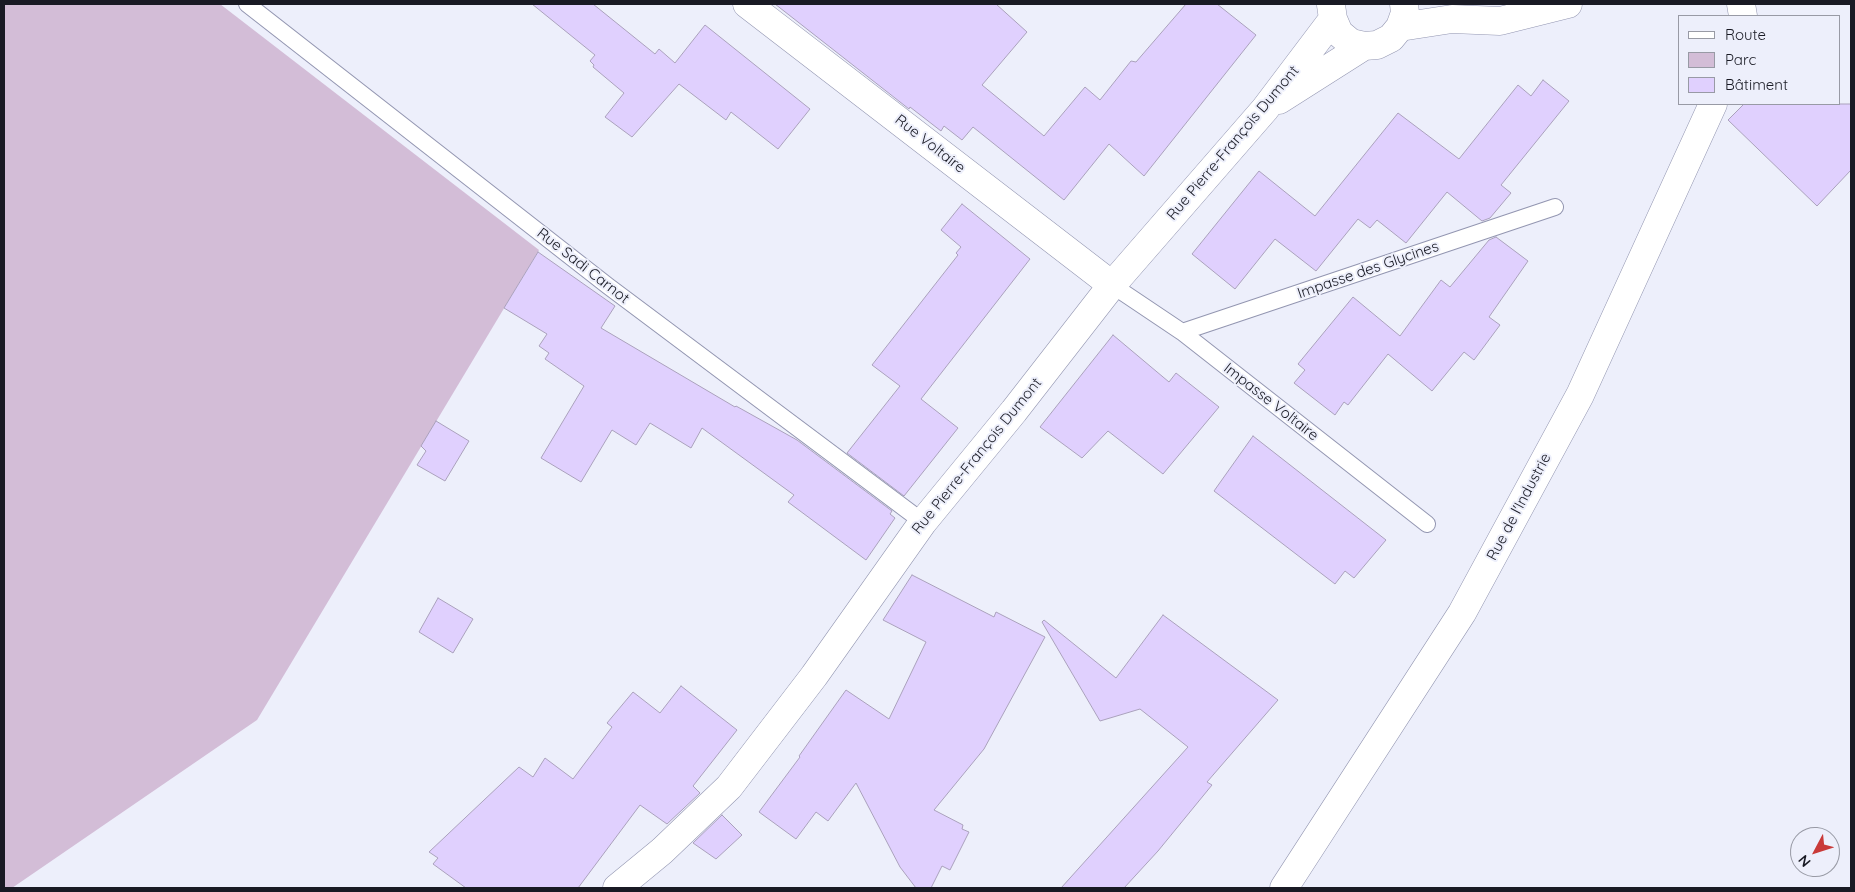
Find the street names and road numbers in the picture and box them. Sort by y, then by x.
street label: Rue Pierre-François Dumont [1163,62,1303,224]
street label: Rue Voltaire [891,111,969,177]
street label: Rue Sadi Carnot [533,224,633,308]
street label: Impasse des Glycines [1295,237,1441,303]
street label: Impasse Voltaire [1220,359,1322,445]
street label: Rue Pierre-François Dumont [908,374,1046,538]
street label: Rue de l'Industrie [1483,450,1555,564]

